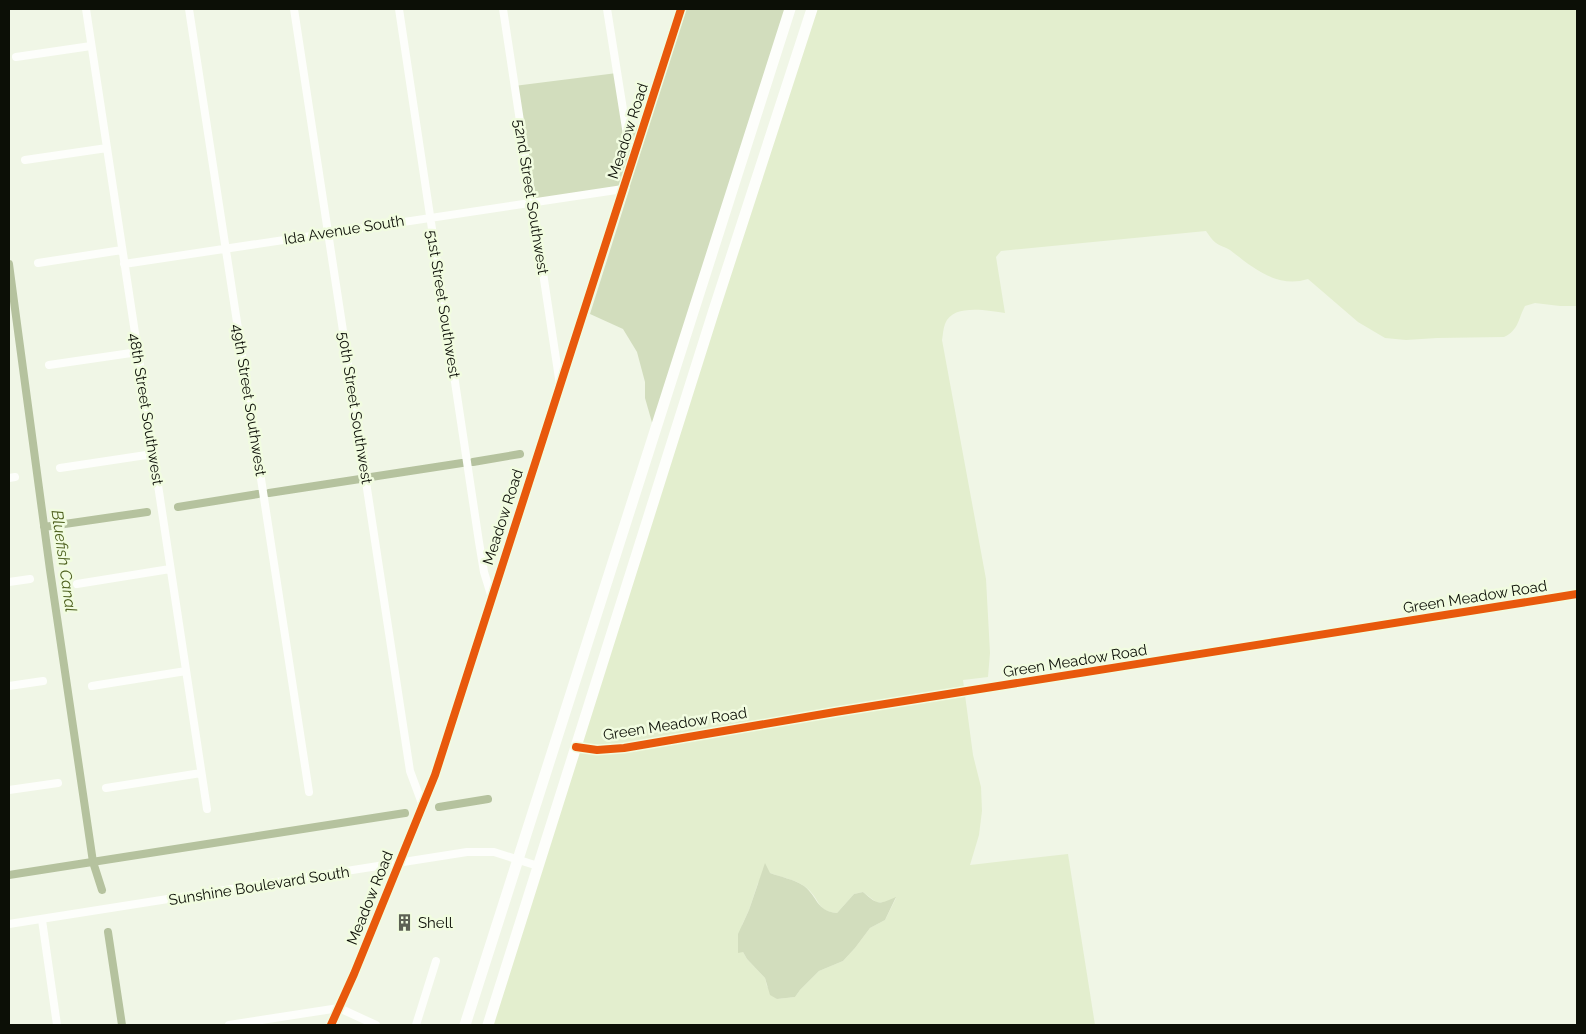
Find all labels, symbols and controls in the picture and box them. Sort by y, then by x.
street label: Meadow Road [604,81,652,181]
street label: 52nd Street Southwest [510,118,552,276]
street label: Ida Avenue South [283,212,405,248]
street label: 51st Street Southwest [422,229,464,379]
street label: 49th Street Southwest [228,323,270,477]
street label: 50th Street Southwest [334,331,376,485]
street label: 48th Street Southwest [125,332,167,486]
street label: Meadow Road [479,467,527,567]
water label: Bluefish Canal [47,509,81,613]
street label: Green Meadow Road [1402,577,1548,617]
street label: Green Meadow Road [1002,641,1148,681]
street label: Green Meadow Road [602,704,748,744]
street label: Meadow Road [343,848,397,948]
street label: Sunshine Boulevard South [167,863,351,909]
building icon: Shell [394,913,414,933]
place label: Shell [418,914,454,932]

